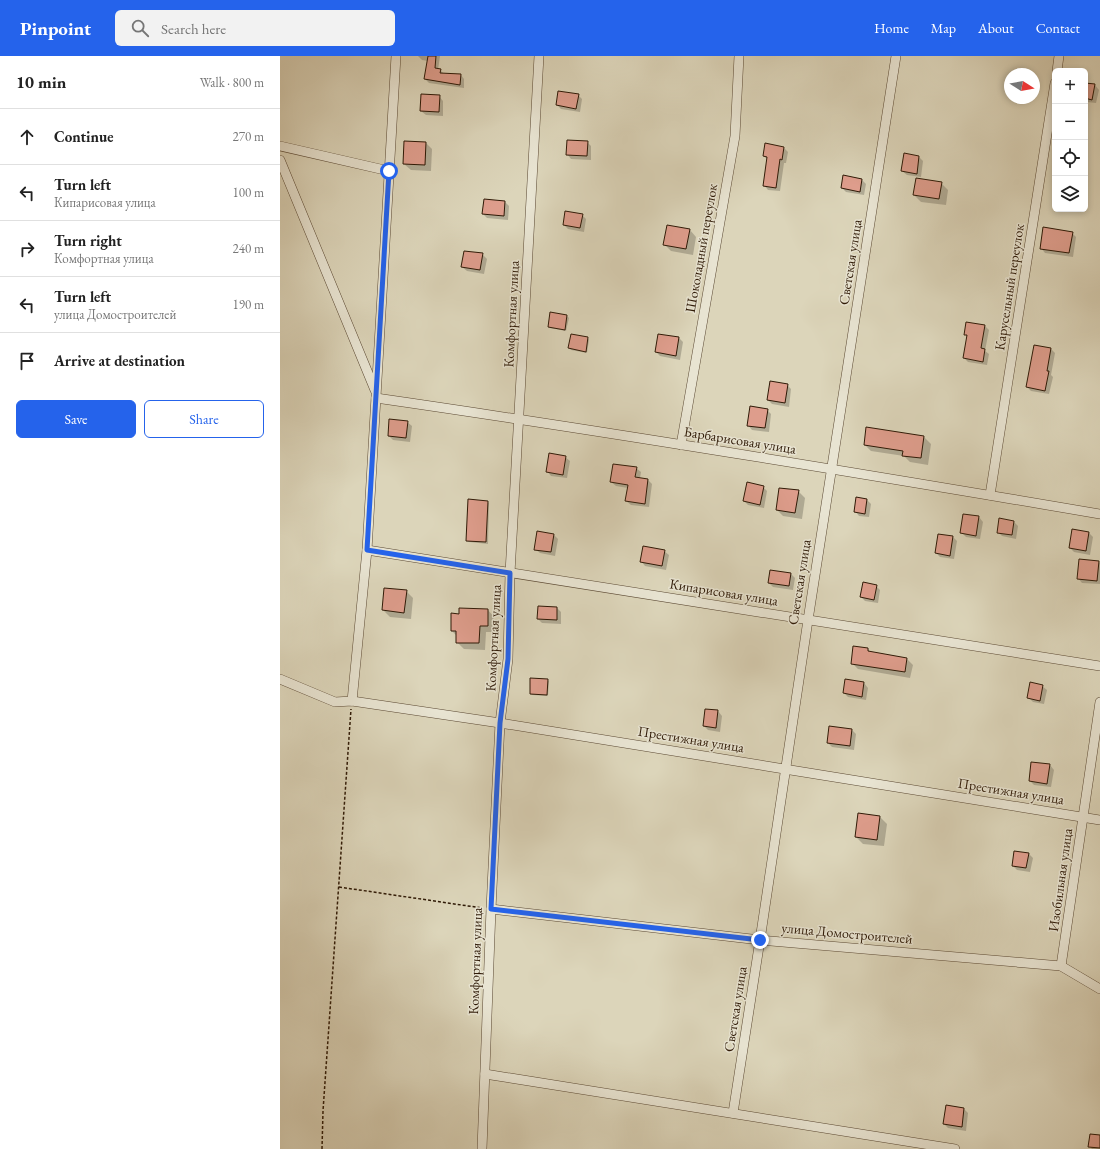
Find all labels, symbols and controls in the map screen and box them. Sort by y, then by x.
search box [115,10,395,46]
text: Pinpoint [20,16,91,41]
icon: search [129,17,151,39]
text: Search here [161,19,226,38]
text: Home [874,19,909,37]
text: Map [931,19,956,37]
text: About [978,19,1014,37]
text: Contact [1036,19,1080,37]
north arrow [1004,68,1040,104]
map controls [1052,68,1088,212]
button: + [1052,68,1088,104]
text: 10 min [16,71,66,93]
text: Walk · 800 m [200,74,264,91]
button: − [1052,104,1088,140]
icon: ahead [16,126,38,148]
text: Continue [54,127,114,146]
text: 270 m [233,128,264,145]
button: locate [1052,140,1088,176]
route start [380,162,398,180]
text: Turn left [54,175,111,194]
button: layers [1052,176,1088,212]
icon: left [16,182,38,204]
street label: Шоколадный переулок [681,182,721,314]
text: 100 m [233,184,264,201]
text: Кипарисовая улица [54,194,156,211]
street label: Светская улица [834,218,866,306]
street label: Карусельный переулок [990,222,1028,352]
text: Turn right [54,231,122,250]
icon: right [16,238,38,260]
text: 240 m [233,240,264,257]
text: Комфортная улица [54,250,154,267]
street label: Комфортная улица [499,260,523,368]
text: Turn left [54,287,111,306]
icon: left [16,294,38,316]
text: 190 m [233,296,264,313]
text: улица Домостроителей [54,306,176,323]
icon: arrive [16,350,38,372]
text: Arrive at destination [54,351,185,370]
button: Save [16,400,136,438]
button: Share [144,400,264,438]
street label: Барбарисовая улица [683,422,798,458]
street label: Светская улица [783,538,815,626]
street label: Кипарисовая улица [668,575,780,610]
street label: Комфортная улица [481,584,505,692]
street label: Престижная улица [637,722,746,756]
street label: Престижная улица [957,774,1066,808]
street label: Изобильная улица [1044,827,1076,933]
street label: Комфортная улица [464,907,486,1015]
street label: улица Домостроителей [781,918,914,948]
route end [751,931,769,949]
street label: Светская улица [719,965,751,1053]

